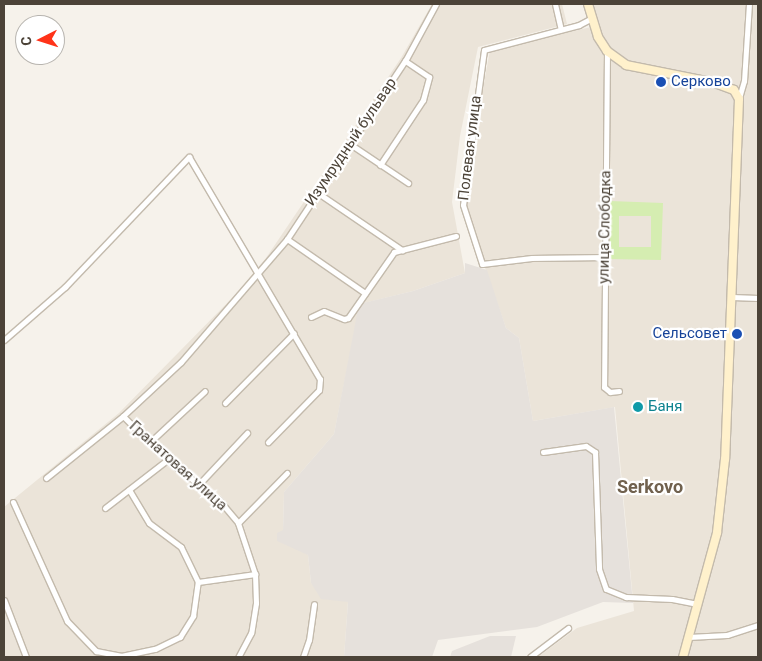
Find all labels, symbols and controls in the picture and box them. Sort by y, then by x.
north arrow [15,15,65,65]
text: С [18,36,34,46]
place label: Серково [671,73,731,91]
street label: Изумрудный бульвар [301,75,401,209]
marker: Серково [655,76,667,88]
street label: Полевая улица [455,94,485,202]
street label: улица Слободка [595,170,615,284]
place label: Сельсовет [652,325,727,343]
marker: Сельсовет [731,328,743,340]
place label: Баня [648,398,682,416]
marker: Баня [632,401,644,413]
street label: Гранатовая улица [125,417,231,515]
district label: Serkovo [617,476,683,498]

